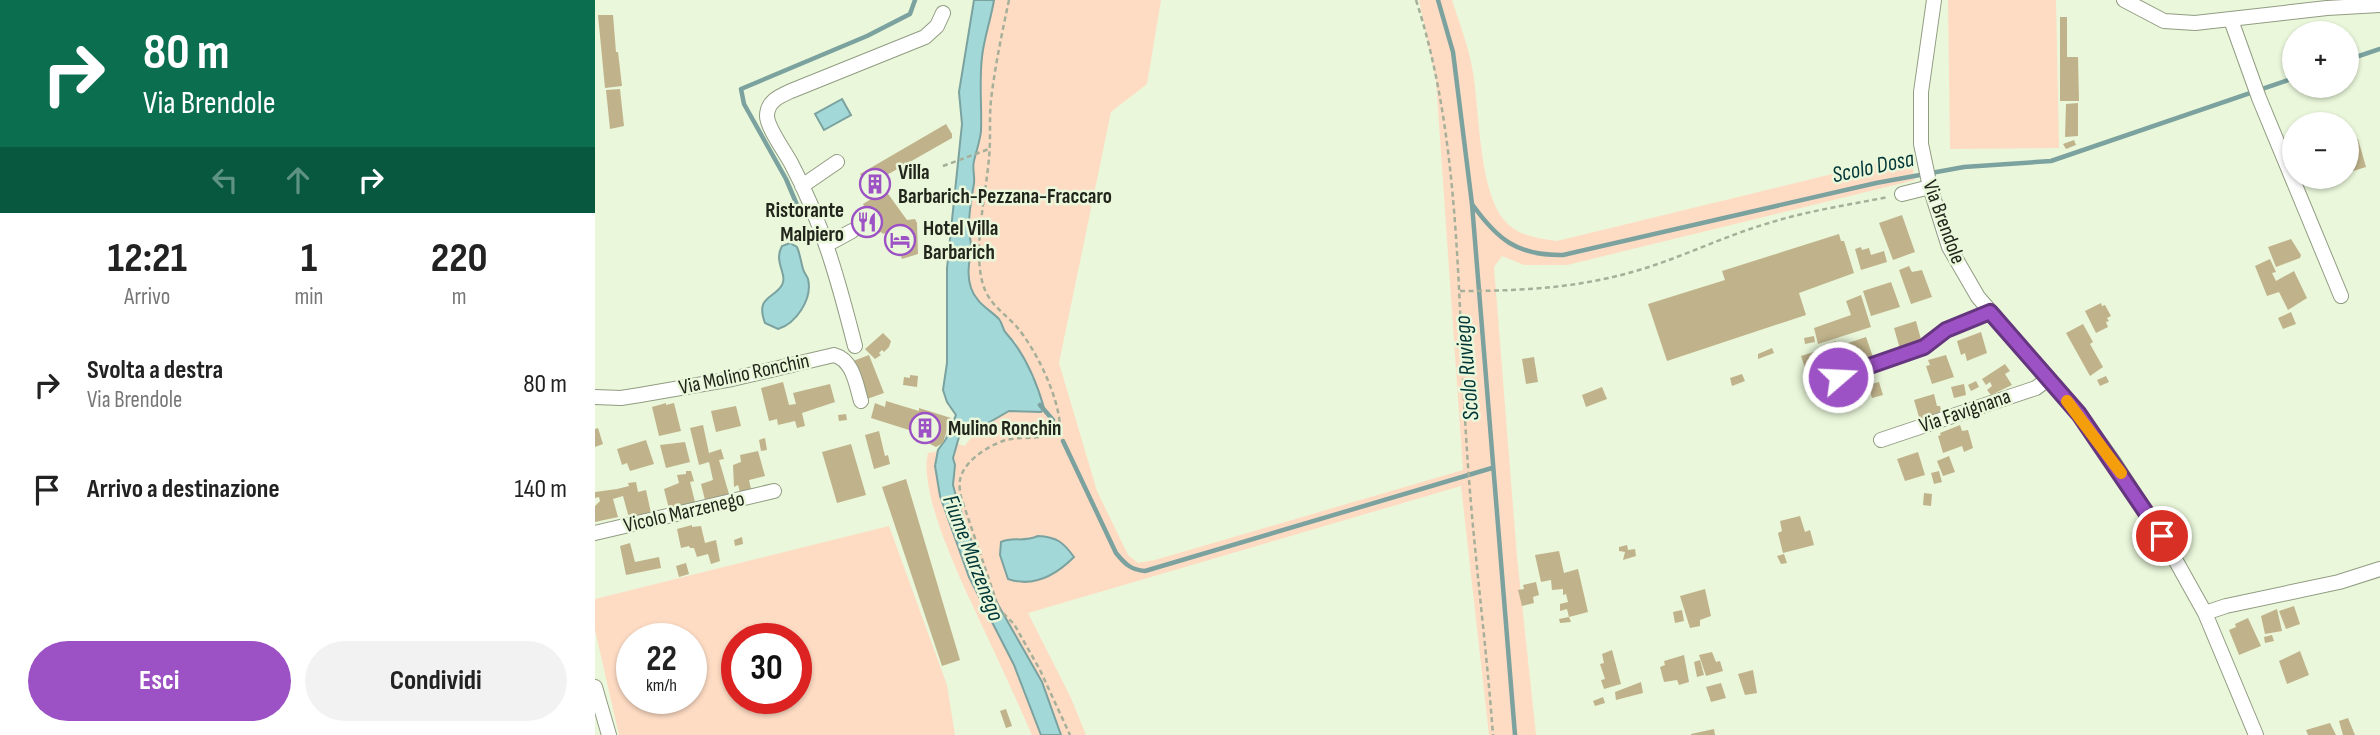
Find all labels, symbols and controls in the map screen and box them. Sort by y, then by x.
map controls [2282,21,2359,189]
button: + [2282,21,2359,98]
text: 80 m [143,24,230,83]
icon: right [28,28,119,119]
text: Via Brendole [143,84,276,123]
button: − [2282,112,2359,189]
water label: Scolo Dosa [1830,145,1917,189]
place label: Villa Barbarich-Pezzana-Fraccaro [898,160,1112,209]
icon: left [206,161,244,199]
icon: ahead [279,161,317,199]
icon: right [352,161,390,199]
building icon: Villa Barbarich-Pezzana-Fraccaro [858,167,892,201]
street label: Via Brendole [1917,177,1971,267]
place label: Ristorante Malpiero [765,198,844,247]
restaurant icon: Ristorante Malpiero [850,205,884,239]
place label: Hotel Villa Barbarich [923,216,998,265]
hotel icon: Hotel Villa Barbarich [883,223,917,257]
text: 12:21 [107,233,187,284]
text: 1 [301,233,317,284]
text: 220 [431,233,488,284]
text: Arrivo [124,283,170,311]
text: min [294,283,323,311]
text: m [452,283,467,311]
water label: Scolo Ruviego [1448,314,1486,422]
position arrow [1801,340,1875,414]
street label: Via Molino Ronchin [676,348,812,400]
text: Svolta a destra [87,355,223,386]
icon: right [28,366,66,404]
text: 80 m [523,369,567,400]
street label: Via Favignana [1916,384,2014,438]
text: Via Brendole [87,386,182,414]
building icon: Mulino Ronchin [908,411,942,445]
place label: Mulino Ronchin [948,416,1061,441]
icon: arrive [28,471,66,509]
text: Arrivo a destinazione [87,474,280,505]
text: 140 m [515,474,567,505]
street label: Vicolo Marzenego [621,486,747,538]
water label: Fiume Marzenego [936,491,1010,626]
pin [2132,506,2192,566]
icon: arrive [2143,517,2181,555]
speed limit sign: 30 [721,623,812,714]
text: 22 [646,638,677,681]
button: Esci [28,641,291,721]
button: Condividi [305,641,567,721]
text: km/h [646,675,677,696]

